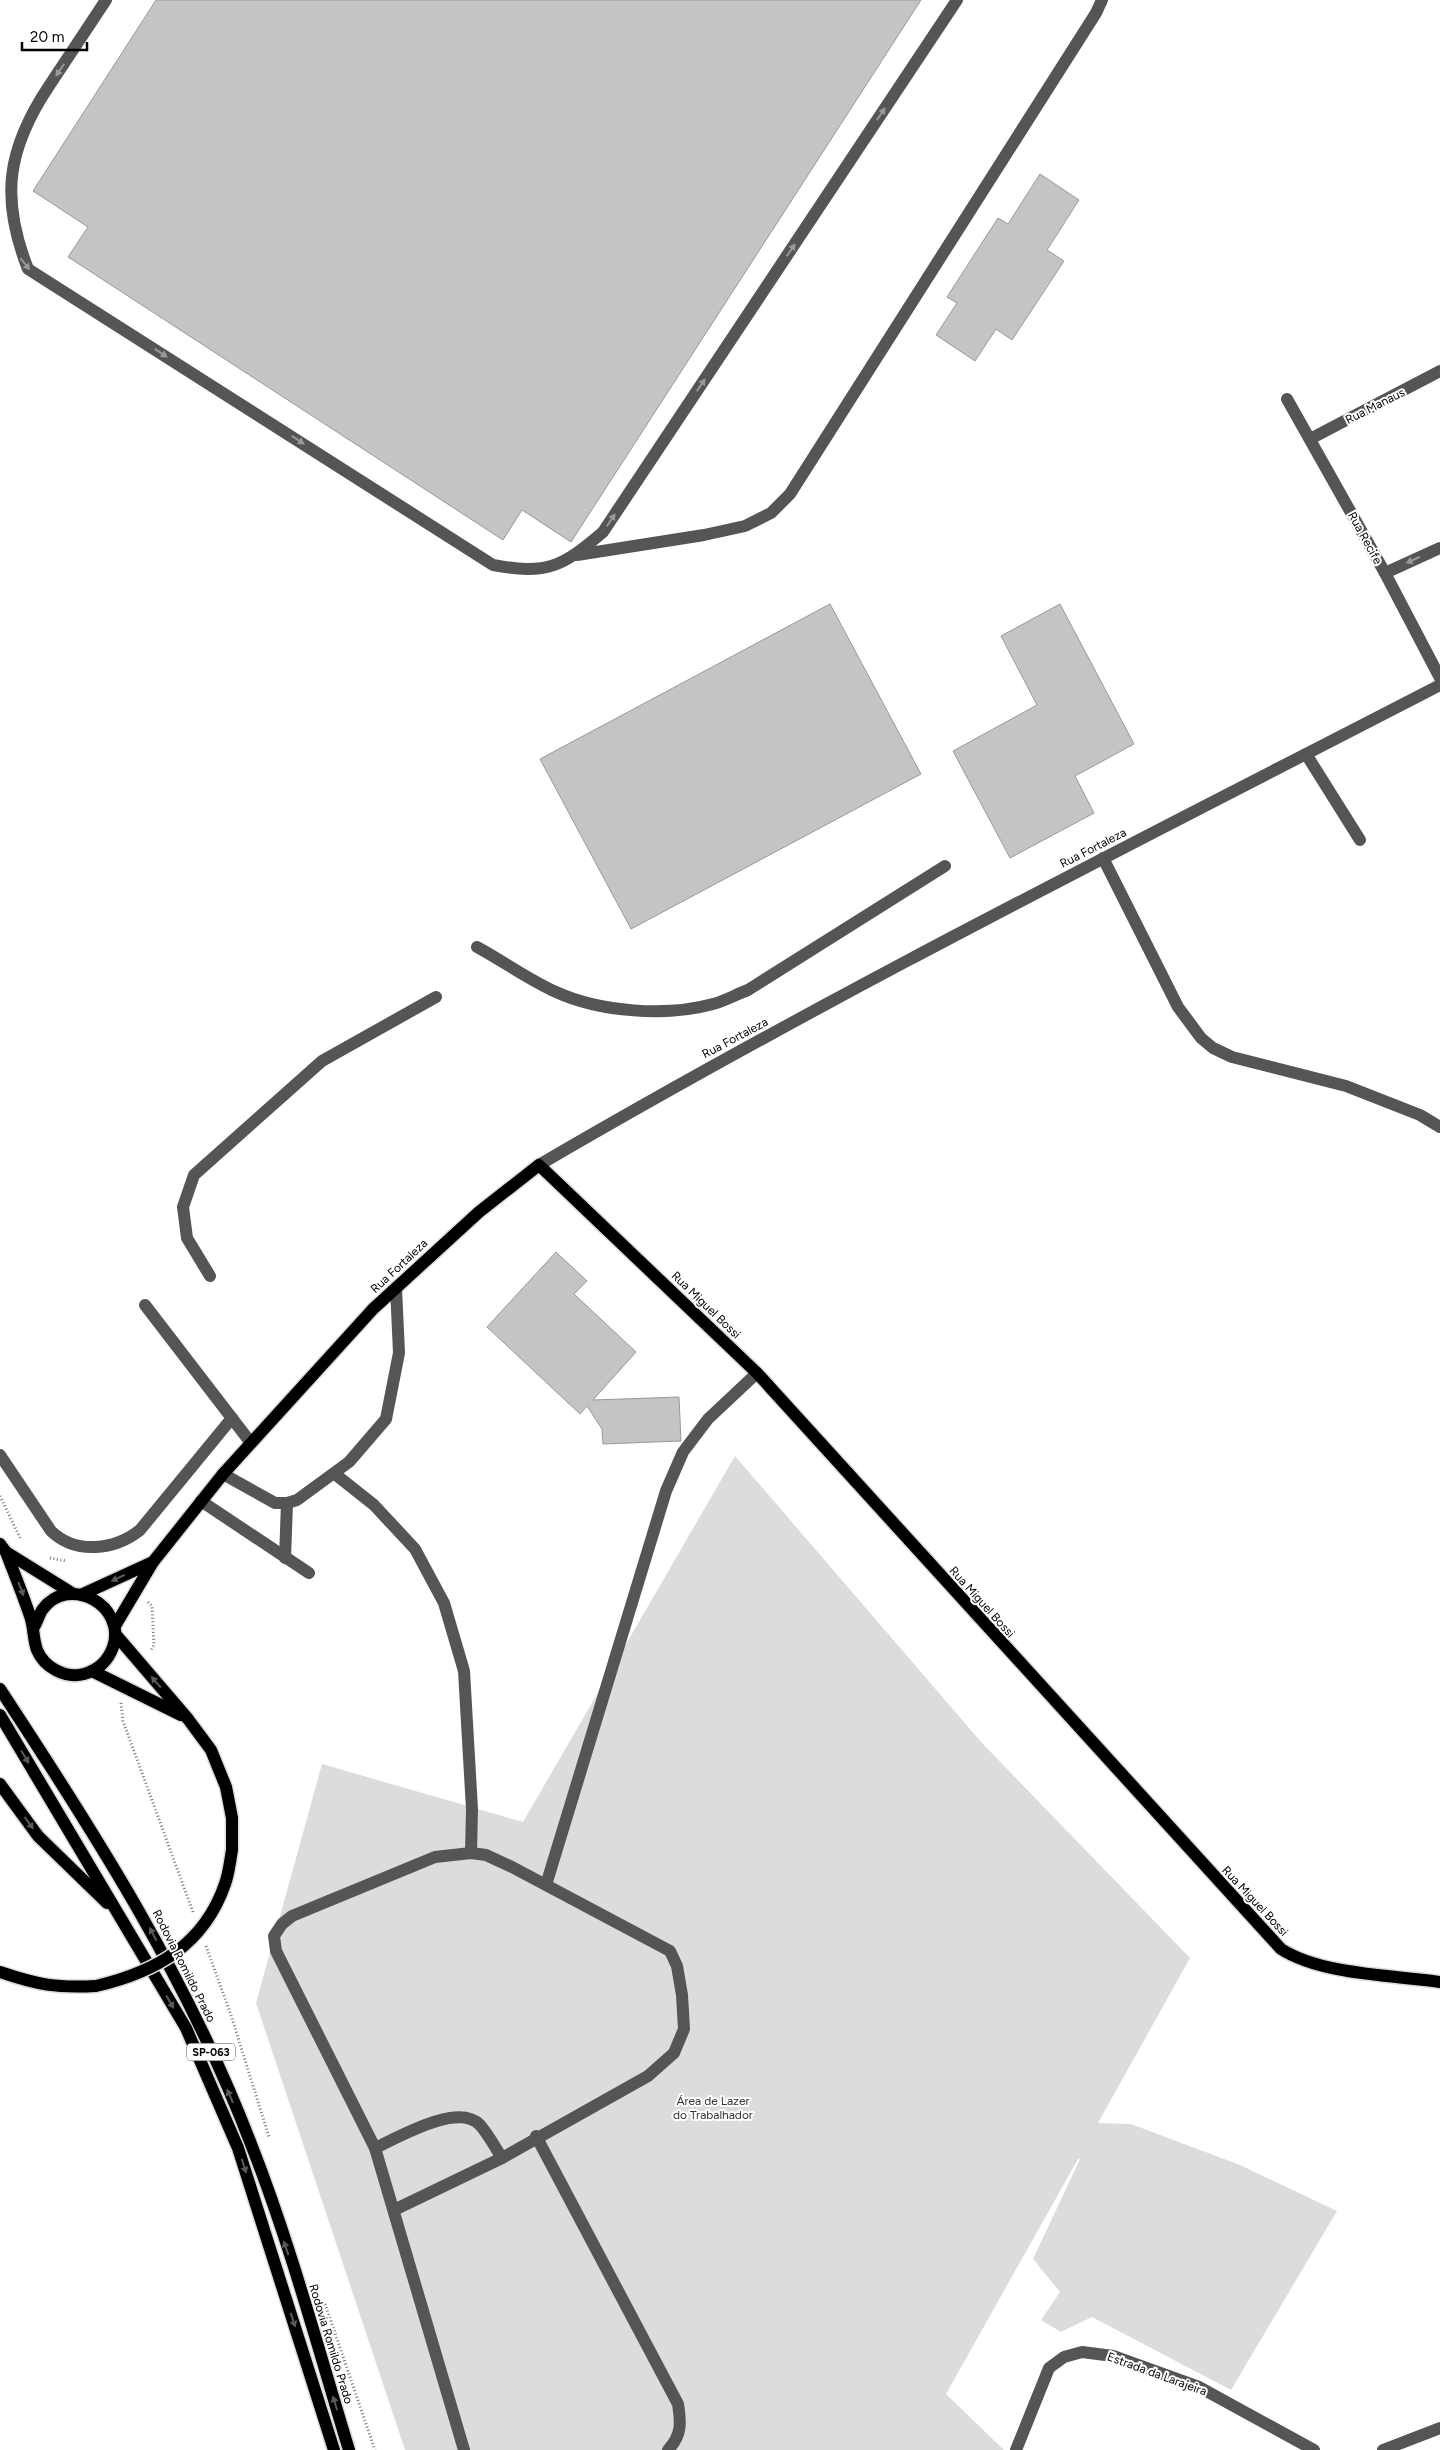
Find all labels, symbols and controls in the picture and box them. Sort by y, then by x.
scale bar [22,20,88,52]
text: 20 m [30,28,64,46]
one-way arrow [55,63,64,76]
one-way arrow [876,108,886,121]
one-way arrow [786,243,796,256]
one-way arrow [20,257,31,270]
one-way arrow [154,348,167,358]
one-way arrow [696,378,706,392]
street label: Rua Manaus [1343,385,1407,427]
one-way arrow [291,436,304,445]
street label: Rua Recife [1345,509,1385,567]
one-way arrow [606,513,616,527]
one-way arrow [1406,557,1420,565]
street label: Rua Fortaleza [1057,825,1129,871]
street label: Rua Fortaleza [700,1015,770,1061]
street label: Rua Fortaleza [368,1236,430,1296]
street label: Rua Miguel Bossi [669,1269,743,1341]
street label: Rua Miguel Bossi [947,1564,1017,1640]
one-way arrow [111,1574,125,1582]
one-way arrow [17,1582,25,1597]
one-way arrow [150,1676,162,1688]
one-way arrow [20,1750,29,1763]
one-way arrow [24,1816,34,1830]
street label: Rua Miguel Bossi [1219,1863,1291,1939]
street label: Rodovia Romildo Prado [149,1907,219,2025]
one-way arrow [149,1926,157,1941]
one-way arrow [166,1995,175,2008]
road number: SP-063 [187,2044,235,2060]
one-way arrow [226,2089,234,2103]
park label: Área de Lazer do Trabalhador [673,2094,753,2122]
one-way arrow [241,2158,248,2173]
one-way arrow [282,2241,290,2256]
street label: Rodovia Romildo Prado [306,2282,356,2406]
one-way arrow [290,2313,298,2328]
street label: Estrada da Larajeira [1105,2349,1209,2399]
one-way arrow [331,2396,339,2411]

